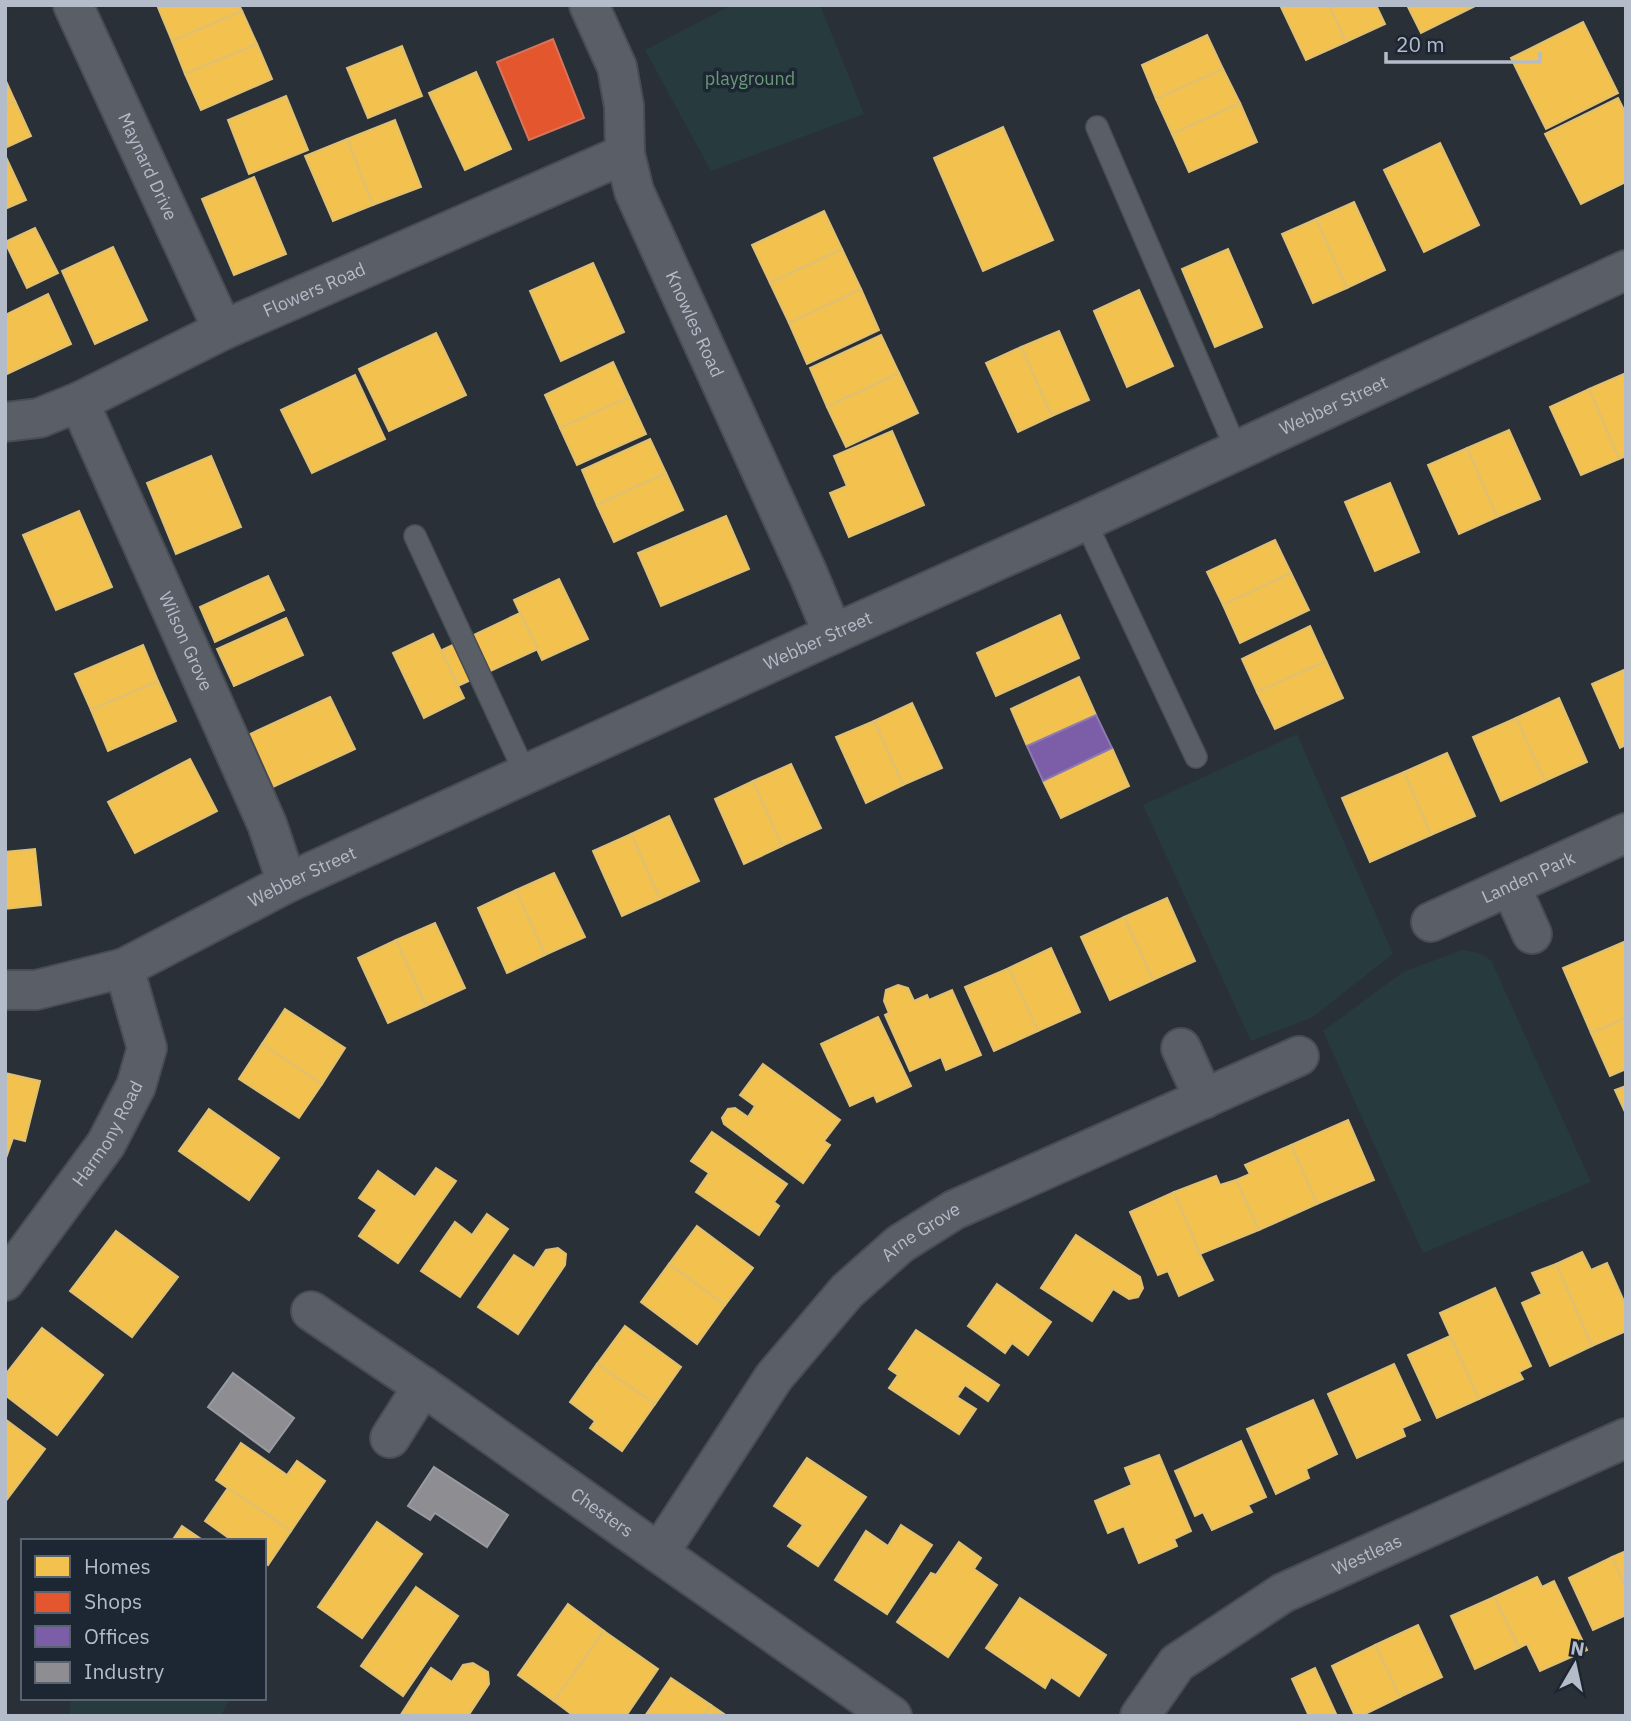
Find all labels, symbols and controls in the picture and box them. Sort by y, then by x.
scale bar [1386,21,1540,65]
text: 20 m [1396,30,1445,58]
park label: playground [705,67,795,90]
street label: Maynard Drive [113,109,183,224]
street label: Flowers Road [259,257,369,322]
street label: Knowles Road [661,267,729,381]
street label: Webber Street [1276,370,1391,440]
street label: Wilson Grove [154,588,218,694]
street label: Webber Street [760,606,876,675]
street label: Webber Street [244,841,360,912]
street label: Landen Park [1478,846,1579,908]
street label: Harmony Road [67,1077,148,1191]
street label: Arne Grove [876,1197,963,1266]
street label: Chesters [566,1482,638,1542]
street label: Westleas [1329,1529,1405,1580]
legend [21,1539,266,1700]
text: Homes [84,1552,151,1580]
text: Shops [84,1587,142,1615]
text: Offices [84,1622,150,1650]
north arrow [1540,1630,1610,1700]
text: N [1569,1635,1586,1661]
text: Industry [84,1657,165,1685]

